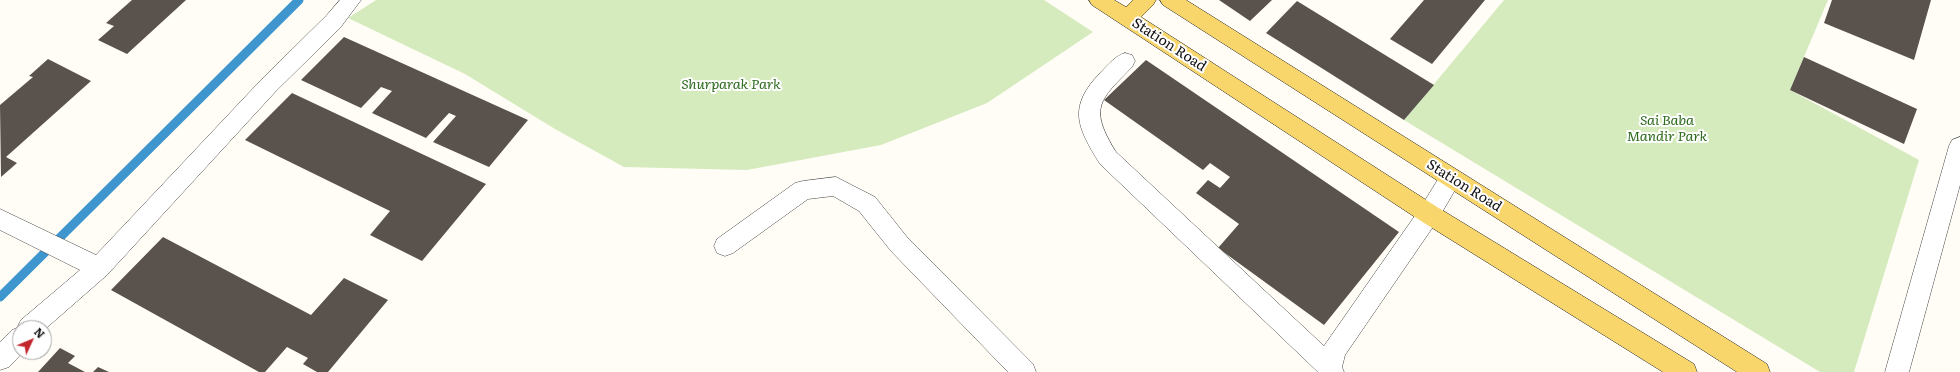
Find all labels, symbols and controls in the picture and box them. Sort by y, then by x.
street label: Station Road [1129,15,1209,75]
park label: Shurparak Park [681,77,781,93]
park label: Sai Baba Mandir Park [1627,113,1707,146]
street label: Station Road [1423,156,1505,216]
north arrow [12,320,52,360]
text: N [31,323,49,341]

